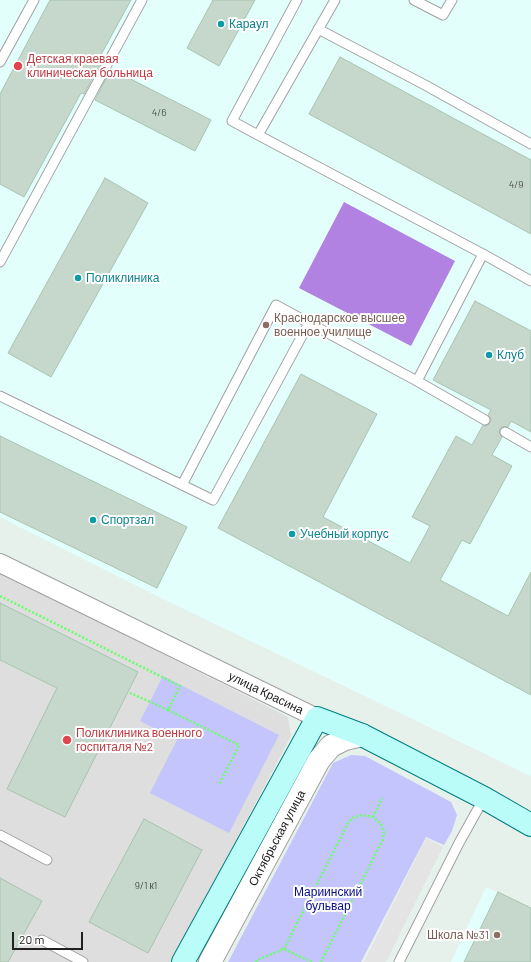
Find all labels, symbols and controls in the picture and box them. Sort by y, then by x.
place label: Караул [229,17,269,31]
marker: Караул [216,19,226,29]
place label: Детская краевая клиническая больница [27,52,153,80]
marker: Детская краевая клиническая больница [12,60,24,72]
house number: 4/6 [152,107,166,119]
house number: 4/9 [509,179,523,191]
place label: Поликлиника [86,271,159,285]
marker: Поликлиника [73,273,83,283]
place label: Краснодарское высшее военное училище [274,311,405,339]
marker: Краснодарское высшее военное училище [261,320,271,330]
place label: Клуб [497,348,524,362]
marker: Клуб [484,350,494,360]
place label: Спортзал [101,513,154,527]
marker: Спортзал [88,515,98,525]
place label: Учебный корпус [300,527,389,541]
marker: Учебный корпус [287,529,297,539]
street label: улица Красина [226,669,306,717]
place label: Поликлиника военного госпиталя №2 [76,726,202,754]
marker: Поликлиника военного госпиталя №2 [61,734,73,746]
street label: Октябрьская улица [246,788,308,888]
house number: 9/1 к1 [135,880,157,892]
park label: Мариинский бульвар [294,885,362,913]
scale bar [14,924,85,950]
place label: Школа №31 [427,928,489,942]
marker: Школа №31 [492,930,502,940]
text: 20 m [19,932,45,946]

